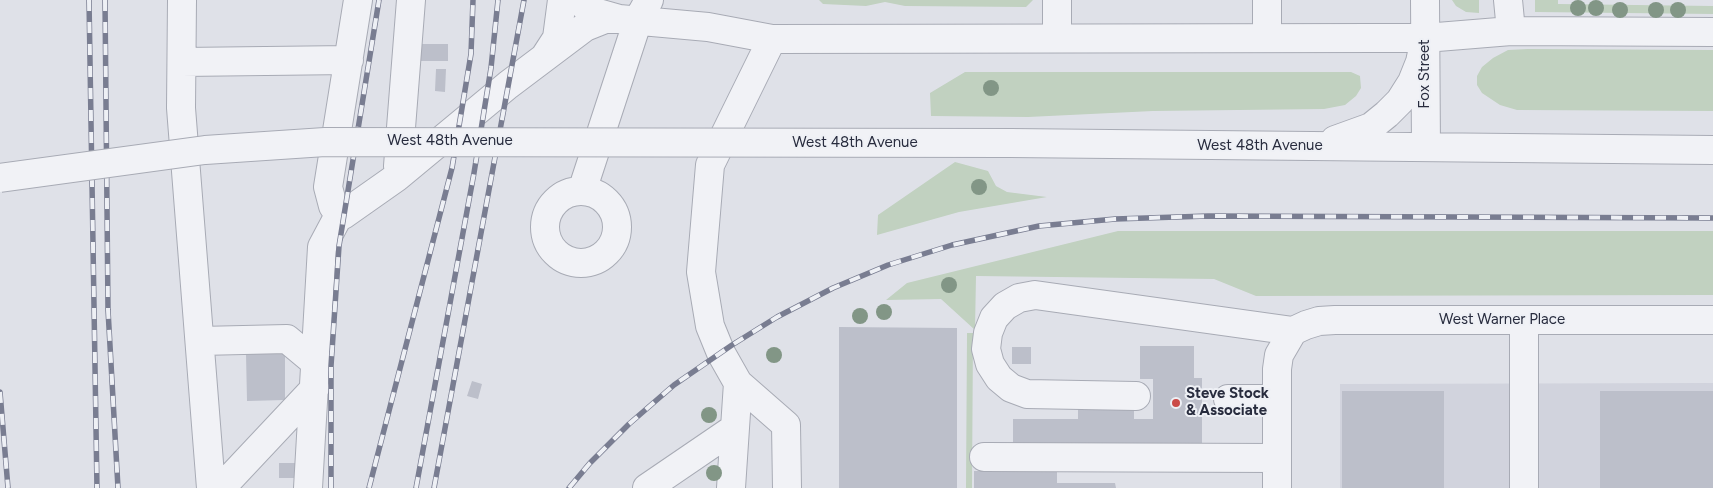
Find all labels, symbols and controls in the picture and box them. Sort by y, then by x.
street label: Fox Street [1416,39,1434,109]
street label: West 48th Avenue [387,132,513,150]
street label: West 48th Avenue [792,134,918,152]
street label: West 48th Avenue [1197,137,1323,155]
street label: West Warner Place [1439,311,1565,329]
place label: Steve Stock & Associate [1186,385,1269,420]
marker: Steve Stock & Associate [1170,397,1182,409]

